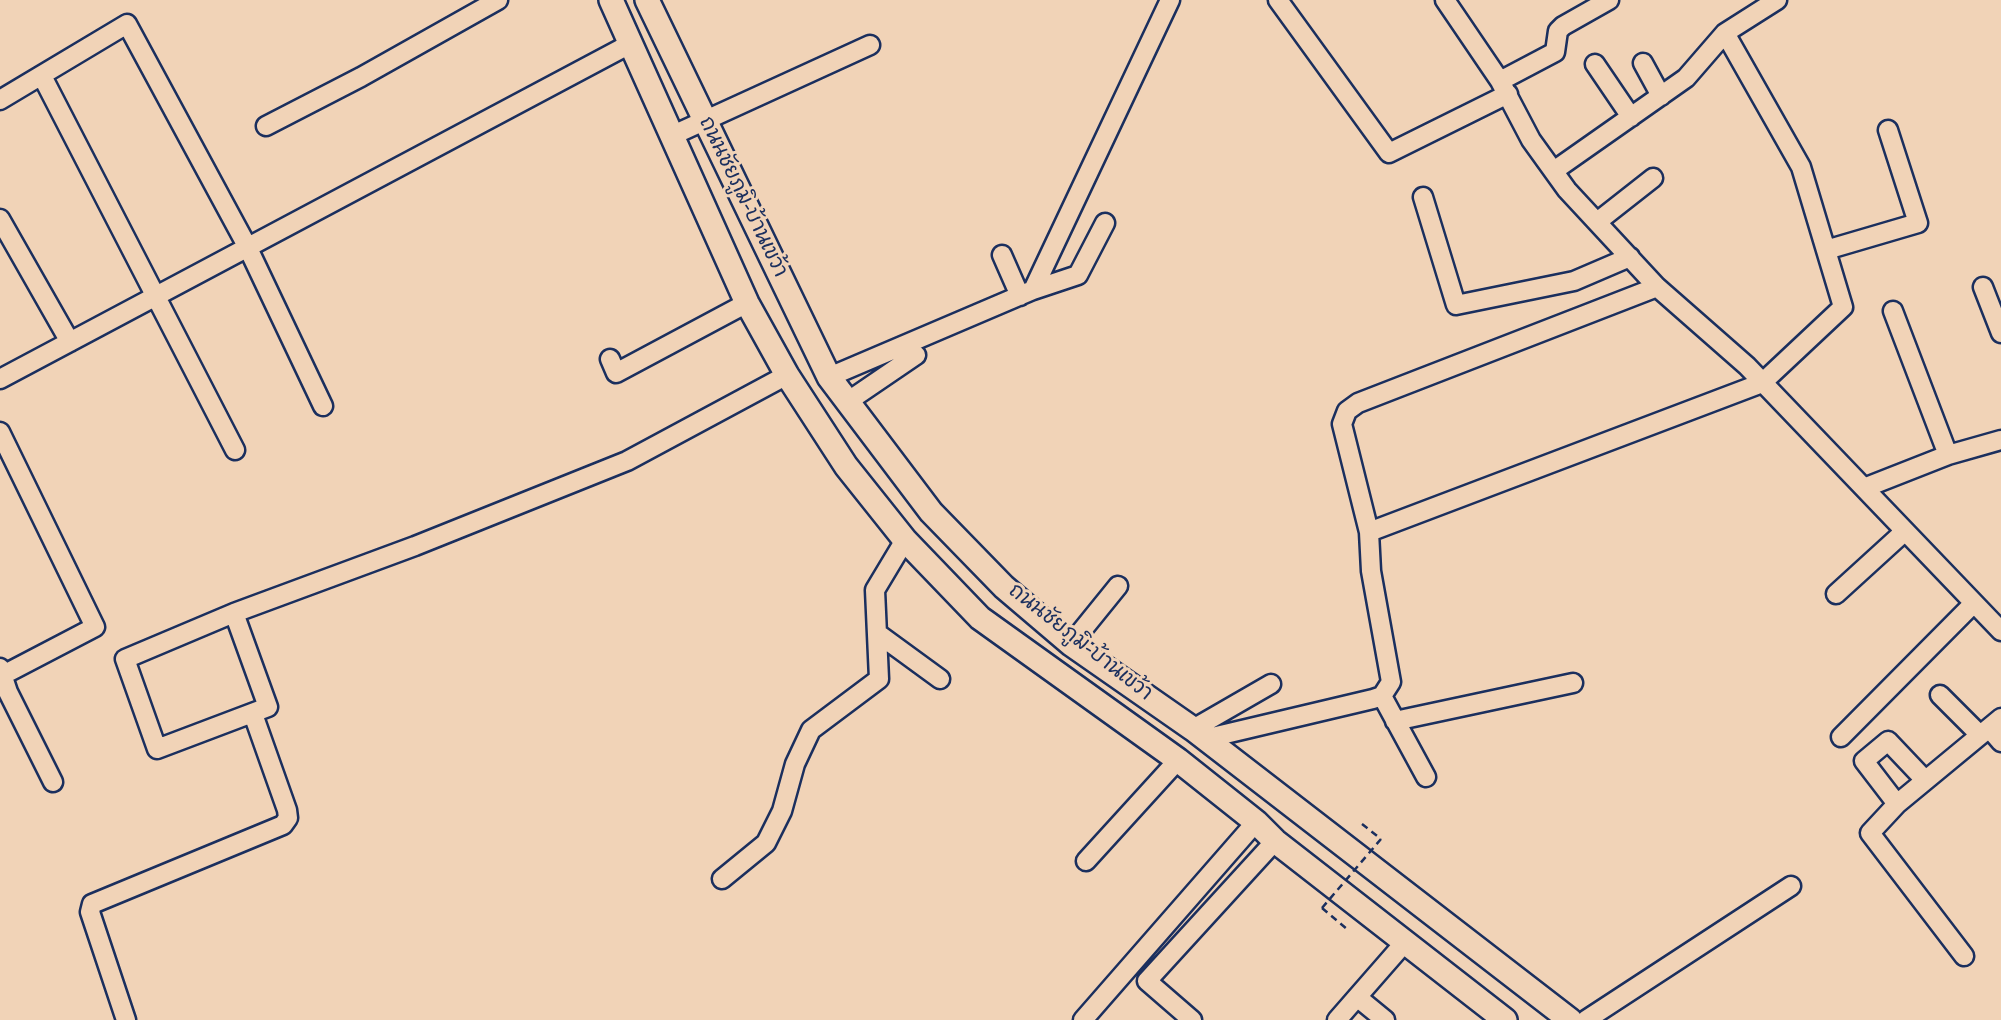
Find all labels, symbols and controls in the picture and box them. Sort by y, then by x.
street label: ถนนชัยภูมิ-บ้านเขว้า [691,114,791,282]
street label: ถนนชัยภูมิ-บ้านเขว้า [1002,580,1156,708]

